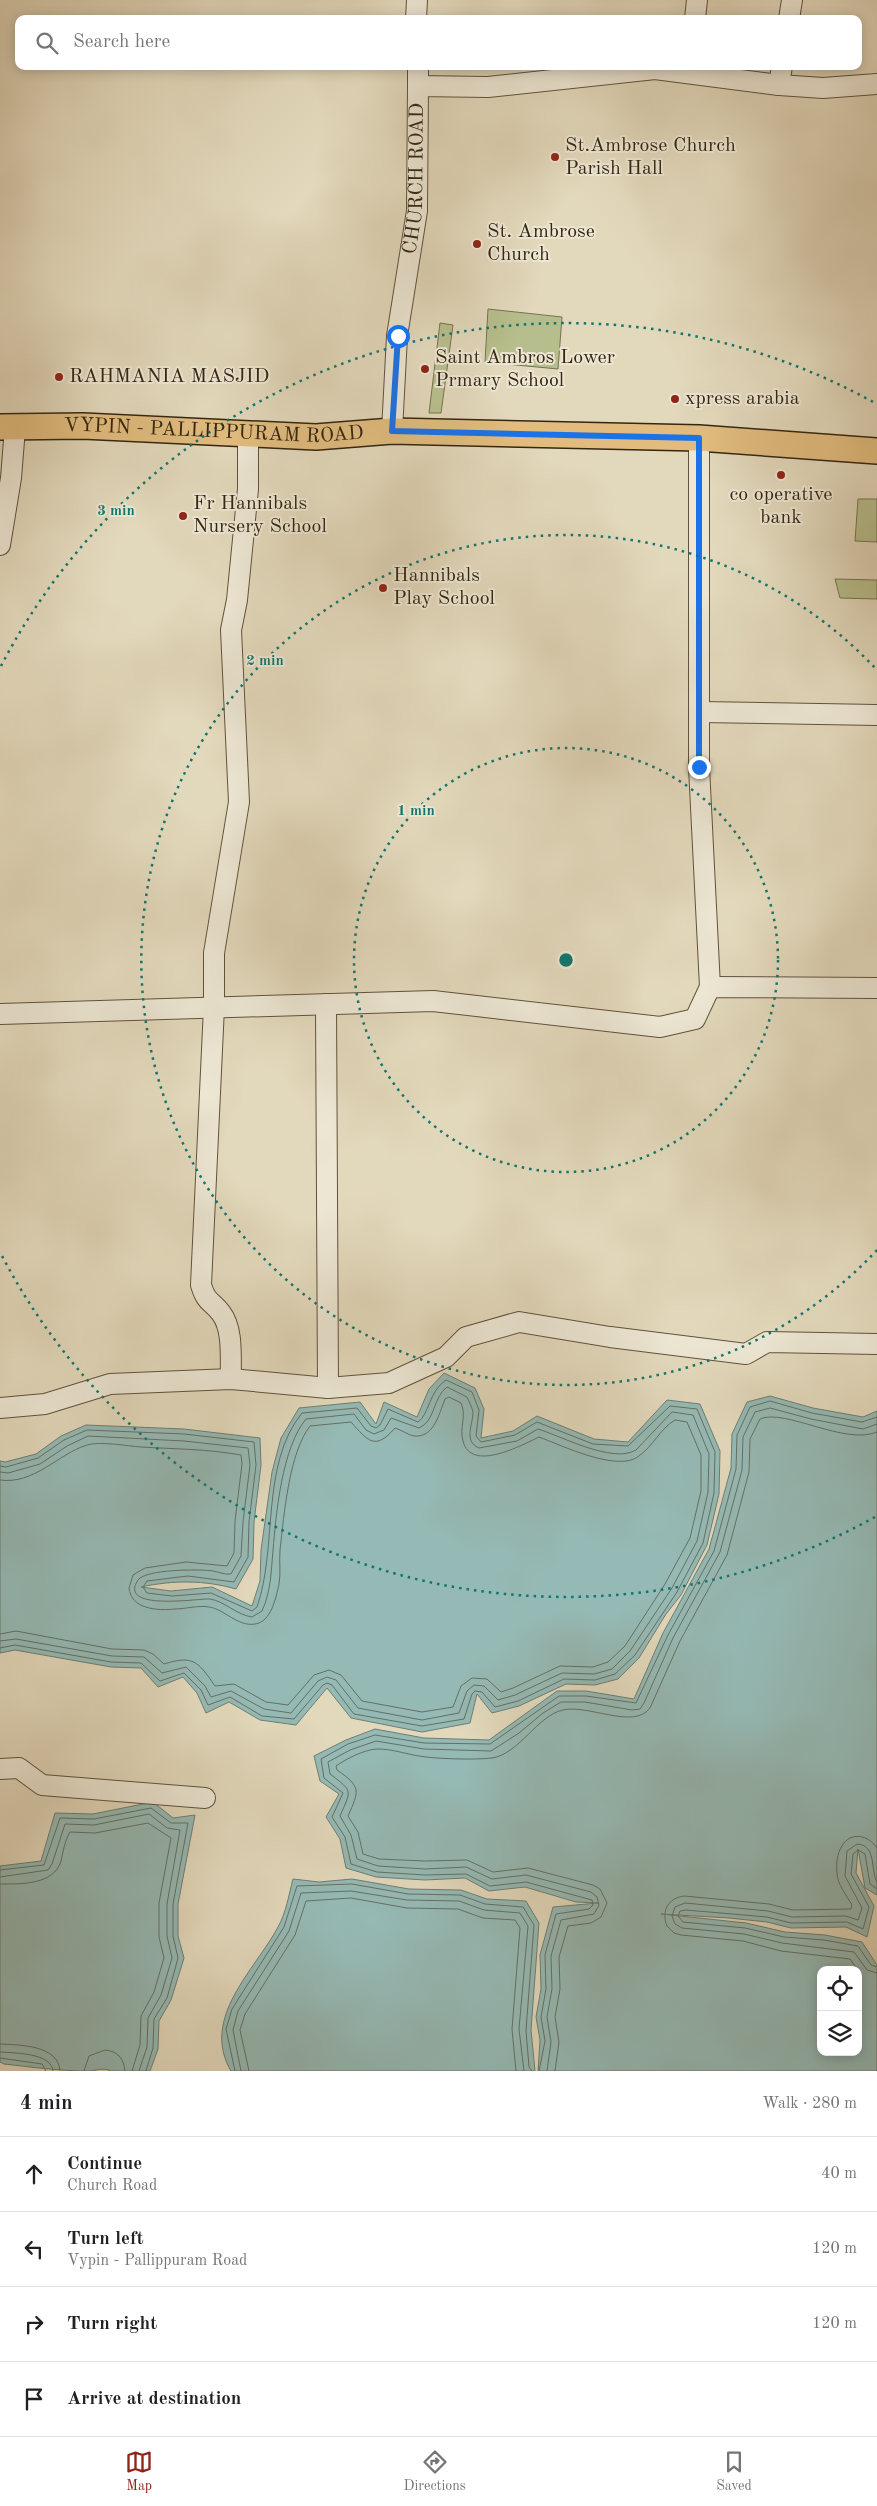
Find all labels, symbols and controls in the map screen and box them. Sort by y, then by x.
search box [15,15,862,70]
icon: search [33,29,61,57]
text: Search here [73,33,170,52]
street label: CHURCH ROAD [400,103,428,256]
place label: St.Ambrose Church Parish Hall [565,136,736,179]
marker: St.Ambrose Church Parish Hall [549,151,561,163]
place label: St. Ambrose Church [487,222,595,265]
marker: St. Ambrose Church [471,238,483,250]
route start [387,325,410,348]
place label: Saint Ambros Lower Prmary School [435,348,615,391]
marker: Saint Ambros Lower Prmary School [419,363,431,375]
place label: RAHMANIA MASJID [69,367,269,387]
marker: RAHMANIA MASJID [53,371,65,383]
place label: xpress arabia [685,389,800,409]
marker: xpress arabia [669,393,681,405]
street label: VYPIN - PALLIPPURAM ROAD [64,416,364,447]
marker: co operative bank [775,469,787,481]
place label: co operative bank [729,485,833,528]
place label: Fr Hannibals Nursery School [193,494,327,537]
text: 3 min [97,504,135,519]
marker: Fr Hannibals Nursery School [177,510,189,522]
place label: Hannibals Play School [393,566,495,609]
marker: Hannibals Play School [377,582,389,594]
text: 2 min [246,654,284,669]
route end [688,756,711,779]
text: 1 min [397,804,435,819]
centre of rings [557,951,575,969]
map controls [817,1966,862,2056]
button: locate [817,1966,862,2011]
button: layers [817,2011,862,2056]
text: 4 min [20,2093,73,2114]
text: Walk · 280 m [762,2096,857,2112]
text: Continue [67,2155,142,2174]
icon: ahead [20,2160,48,2188]
text: 40 m [821,2166,857,2182]
text: Church Road [67,2178,157,2194]
text: Turn left [67,2230,144,2249]
icon: left [20,2235,48,2263]
text: 120 m [812,2241,857,2257]
text: Vypin - Pallippuram Road [67,2253,247,2269]
icon: right [20,2310,48,2338]
text: Turn right [67,2315,157,2334]
text: 120 m [812,2316,857,2332]
icon: arrive [20,2385,48,2413]
text: Arrive at destination [67,2390,241,2409]
tab: Map [125,2448,153,2495]
tab: Directions [404,2448,466,2495]
tab: Saved [716,2448,752,2495]

